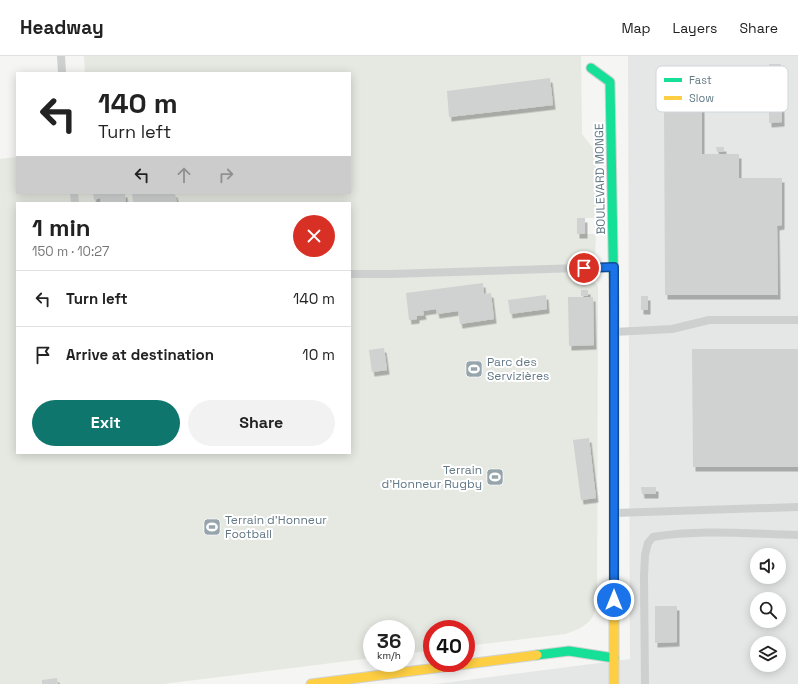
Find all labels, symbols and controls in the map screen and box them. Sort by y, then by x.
text: Headway [20,15,104,40]
text: Map [621,19,651,37]
text: Layers [673,19,717,37]
text: Share [739,19,778,37]
legend [656,66,788,112]
text: Fast [689,73,712,87]
text: 140 m [98,85,178,121]
icon: left [32,88,84,140]
text: Slow [689,91,714,105]
text: Turn left [98,120,171,143]
street label: BOULEVARD MONGE [591,123,609,235]
icon: left [131,164,153,186]
icon: ahead [173,164,195,186]
icon: right [215,164,237,186]
text: 1 min [32,212,91,243]
button: close [293,215,335,257]
text: 150 m · 10:27 [32,243,109,260]
pin [567,251,601,285]
icon: arrive [573,257,595,279]
icon: left [32,288,54,310]
text: Turn left [66,289,128,308]
text: 140 m [293,289,335,308]
icon: arrive [32,344,54,366]
text: Arrive at destination [66,345,214,364]
text: 10 m [302,345,335,364]
place label: Parc des Servizières [487,354,549,384]
sports icon: Parc des Servizières [464,359,484,379]
button: Exit [32,400,180,446]
button: Share [188,400,335,446]
place label: Terrain d'Honneur Rugby [382,462,482,492]
sports icon: Terrain d'Honneur Rugby [485,467,505,487]
place label: Terrain d'Honneur Football [225,512,327,542]
sports icon: Terrain d'Honneur Football [202,517,222,537]
map controls [750,548,786,672]
button: sound [750,548,786,584]
position arrow [593,579,635,621]
button: search [750,592,786,628]
speed limit sign: 40 [423,620,475,672]
text: 36 [377,628,401,654]
button: layers [750,636,786,672]
text: km/h [377,649,401,662]

